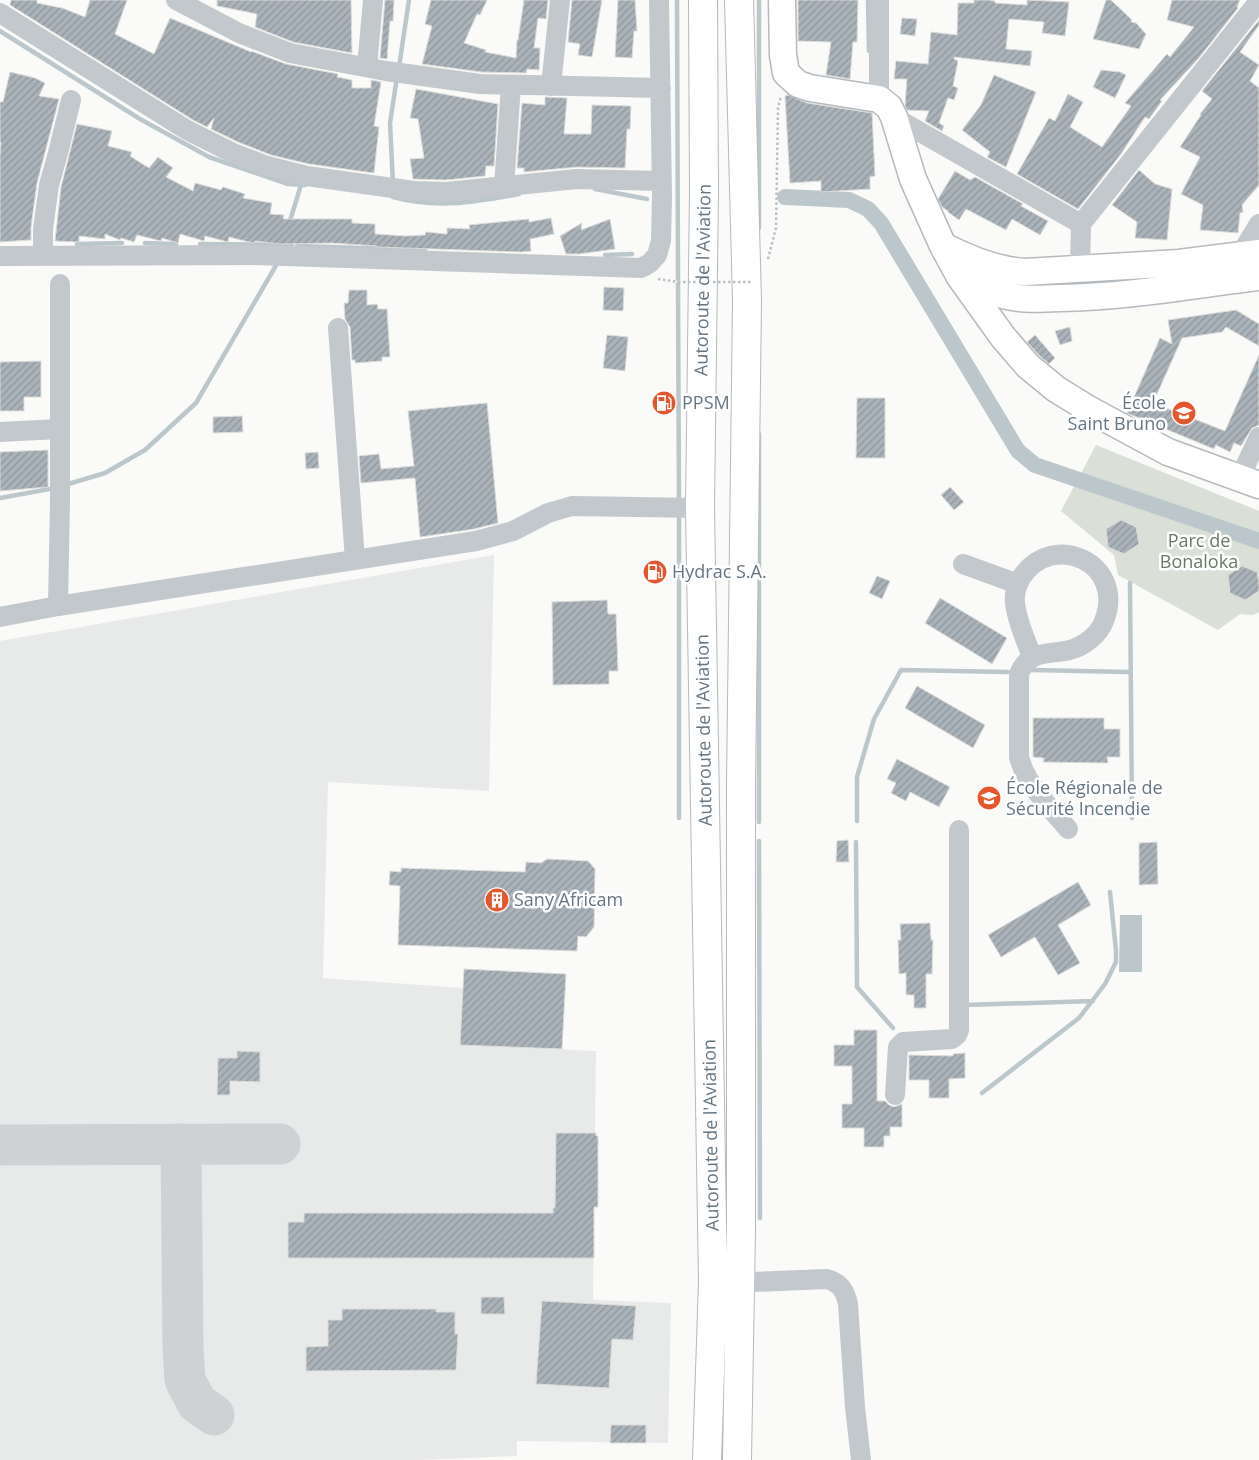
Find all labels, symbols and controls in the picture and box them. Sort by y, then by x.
street label: Autoroute de l'Aviation [688,184,716,376]
fuel station icon: PPSM [651,390,677,416]
place label: PPSM [682,390,730,414]
place label: École Saint Bruno [1068,390,1166,435]
school or university icon: École Saint Bruno [1171,400,1197,426]
park label: Parc de Bonaloka [1160,528,1238,573]
fuel station icon: Hydrac S.A. [642,559,668,585]
place label: Hydrac S.A. [672,559,767,583]
street label: Autoroute de l'Aviation [689,634,717,826]
place label: École Régionale de Sécurité Incendie [1006,775,1163,820]
school or university icon: École Régionale de Sécurité Incendie [976,785,1002,811]
building icon: Sany Africam [484,887,510,913]
place label: Sany Africam [514,887,623,911]
street label: Autoroute de l'Aviation [696,1039,724,1231]

